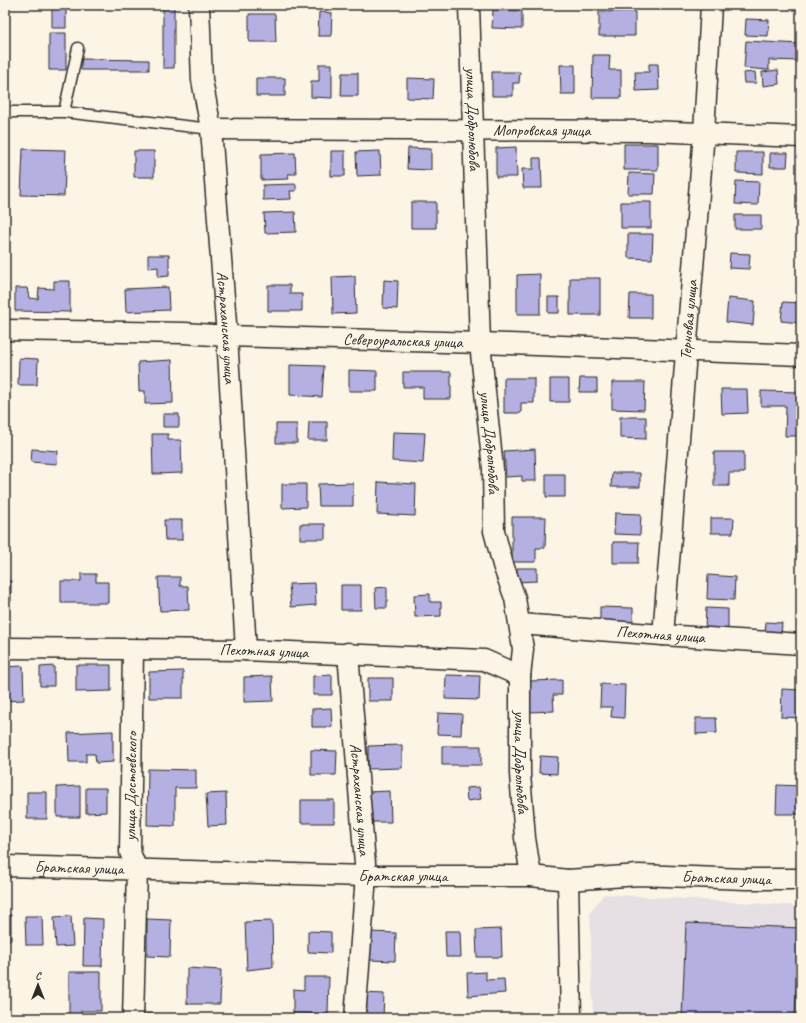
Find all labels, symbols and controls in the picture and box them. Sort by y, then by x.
street label: улица Добролюбова [461,66,484,172]
street label: Мопровская улица [493,120,592,141]
street label: Астраханская улица [212,271,240,385]
street label: Терновая улица [675,278,702,361]
street label: Североуральская улица [343,329,464,353]
street label: улица Добролюбова [475,389,503,495]
street label: Пехотная улица [616,621,706,648]
street label: Пехотная улица [220,640,310,663]
street label: улица Добролюбова [510,709,533,816]
street label: улица Достоевского [120,729,142,842]
street label: Астраханская улица [345,743,374,857]
street label: Братская улица [34,857,125,879]
street label: Братская улица [358,866,449,886]
street label: Братская улица [682,867,772,889]
north arrow [18,965,58,1005]
text: С [35,968,42,982]

